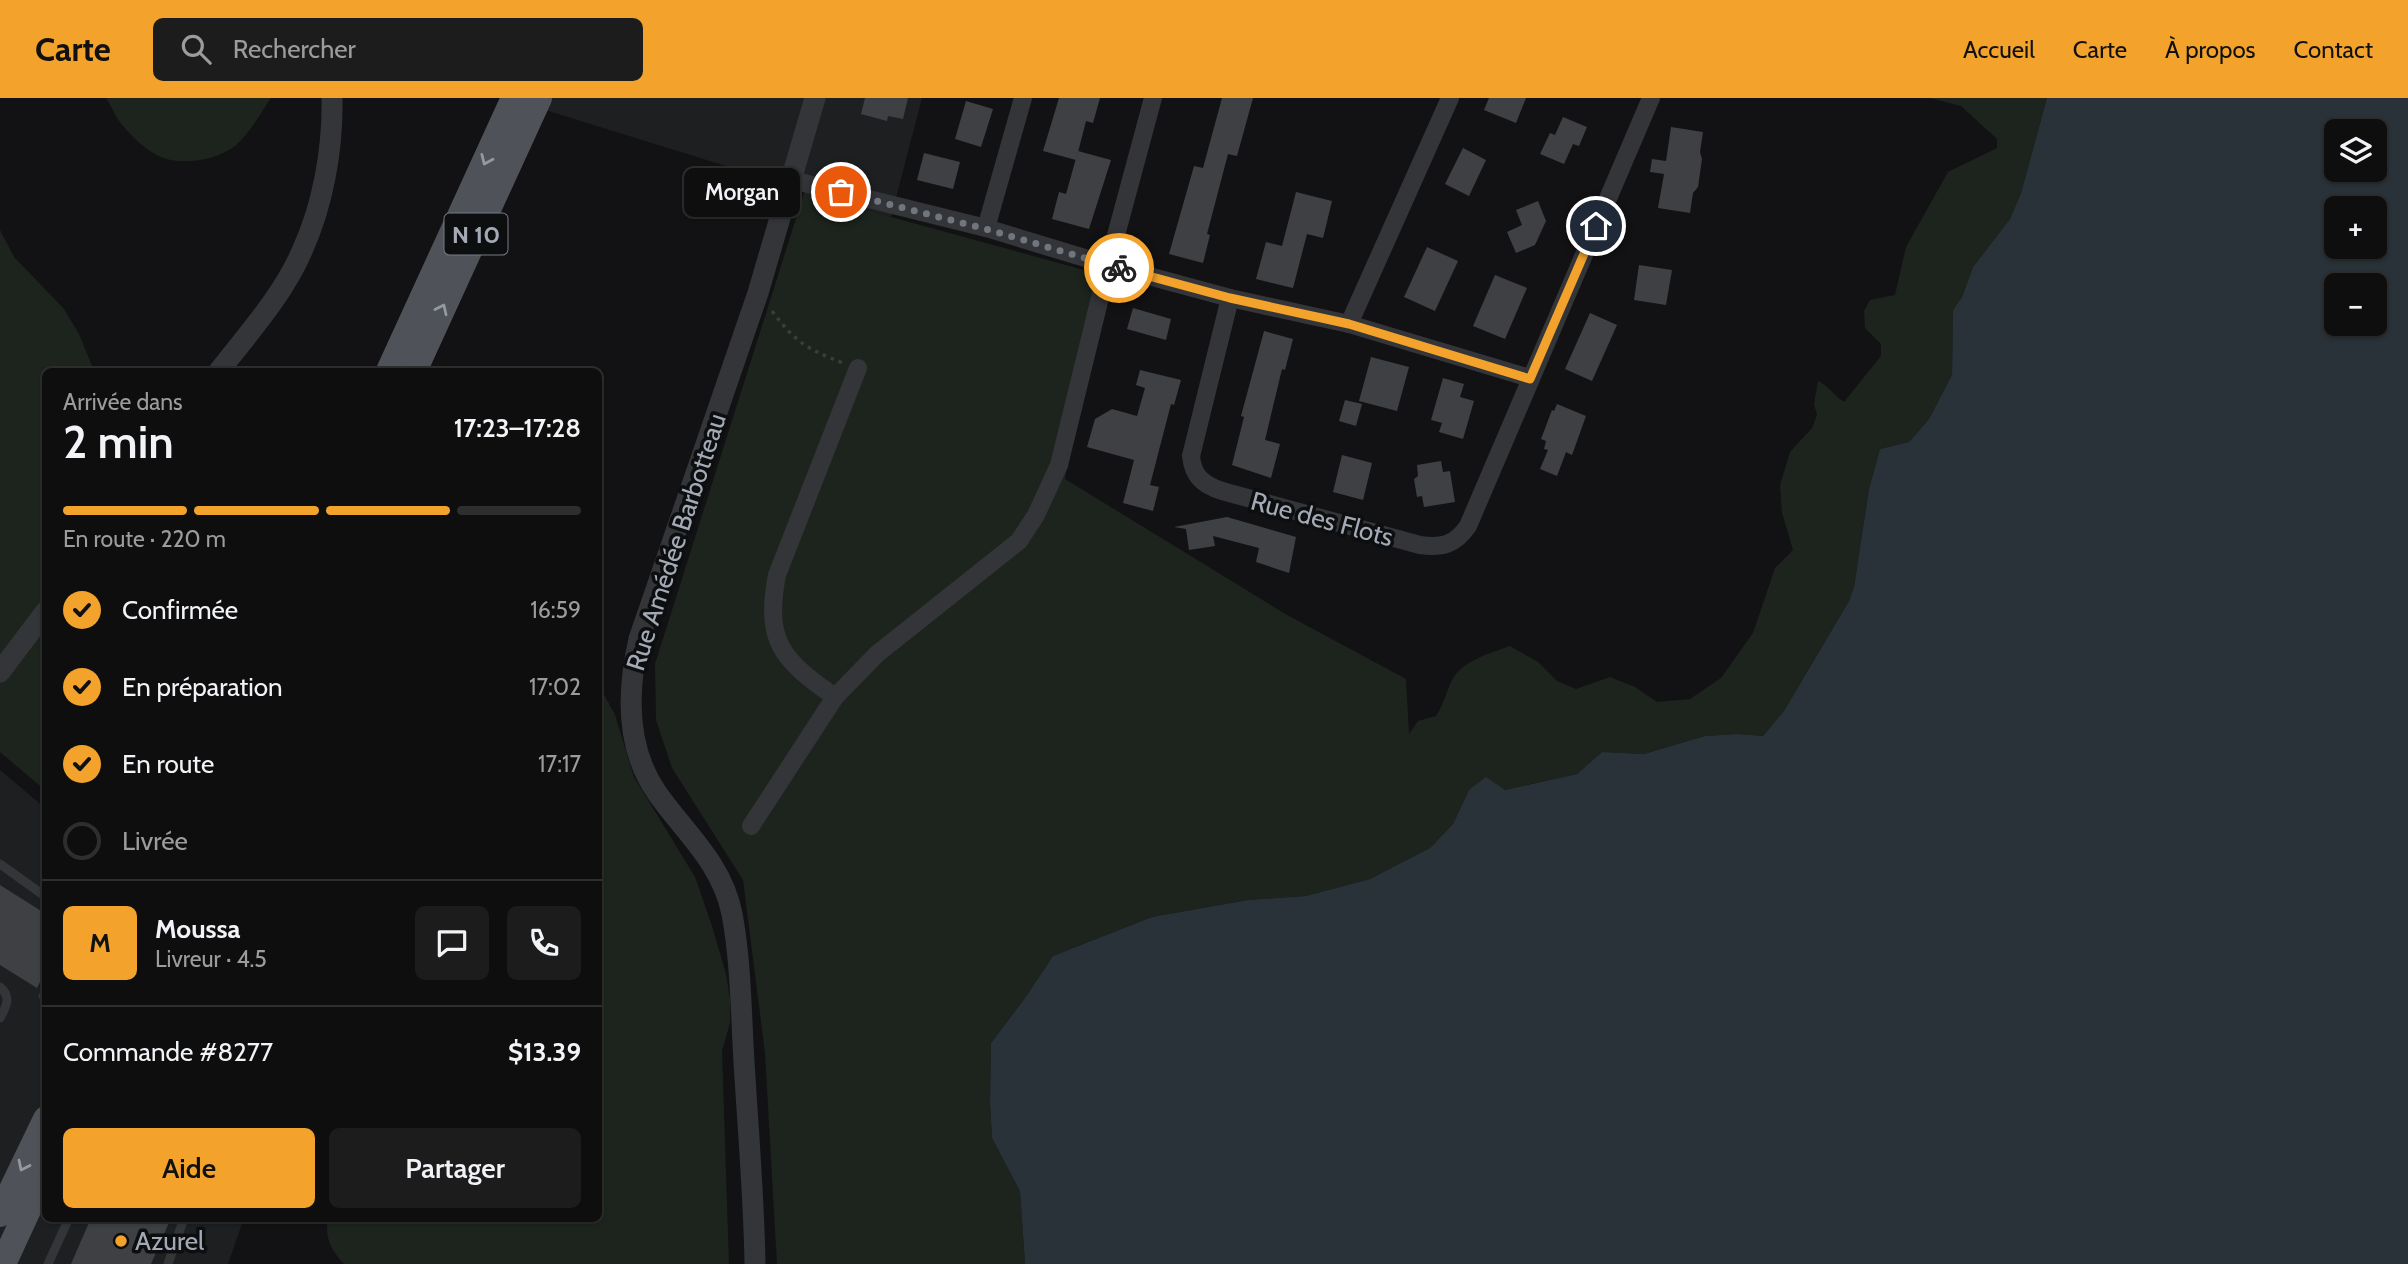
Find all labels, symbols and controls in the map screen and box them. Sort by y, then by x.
search box [153,18,643,81]
text: Carte [35,29,111,69]
icon: search [177,30,215,68]
text: Rechercher [233,33,356,65]
text: Accueil [1963,35,2035,64]
text: Carte [2073,35,2127,64]
text: À propos [2165,35,2256,64]
text: Contact [2294,35,2373,64]
map controls [2324,119,2387,336]
button: layers [2324,119,2387,182]
one-way arrow [480,153,494,165]
pin [811,162,871,222]
callout: Morgan [684,168,799,217]
icon: bag [822,173,860,211]
text: Morgan [705,178,779,206]
pin [1566,196,1626,256]
button: + [2324,196,2387,259]
icon: home [1577,207,1615,245]
road number: N 10 [444,214,508,254]
courier [1084,233,1154,303]
icon: bike [1100,249,1138,287]
button: − [2324,273,2387,336]
one-way arrow [434,304,448,316]
text: Arrivée dans [63,388,183,416]
street label: Rue Amédée Barbotteau [619,409,733,675]
text: 17:23–17:28 [454,412,581,444]
text: 2 min [63,414,174,470]
street label: Rue des Flots [1247,485,1397,553]
text: En route · 220 m [63,525,226,553]
icon: check [63,591,101,629]
text: Confirmée [122,594,238,626]
text: 16:59 [530,596,581,624]
icon: check [63,668,101,706]
text: En préparation [122,671,283,703]
text: 17:02 [529,673,581,701]
icon: check [63,745,101,783]
text: En route [122,748,214,780]
text: 17:17 [538,750,581,778]
text: Livrée [122,825,188,857]
button: chat [415,906,489,980]
button: phone [507,906,581,980]
text: Moussa [155,913,240,945]
text: M [89,927,111,959]
text: Livreur · 4.5 [155,945,267,973]
text: Commande #8277 [63,1036,273,1068]
text: $13.39 [508,1036,581,1068]
button: Aide [63,1128,315,1208]
button: Partager [329,1128,581,1208]
one-way arrow [17,1159,31,1171]
place label: Azurel [135,1225,204,1257]
marker: Azurel [113,1233,129,1249]

